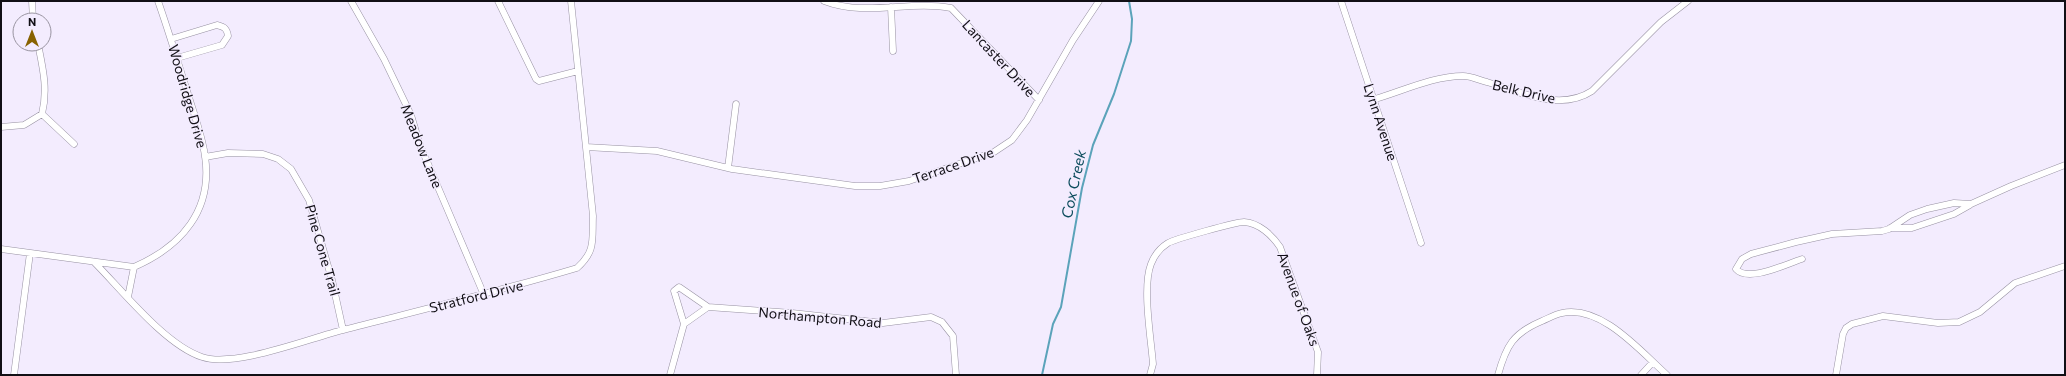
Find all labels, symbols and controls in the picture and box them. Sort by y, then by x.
north arrow [12,12,52,52]
text: N [28,15,36,28]
street label: Lancaster Drive [959,16,1039,100]
street label: Woodridge Drive [165,42,211,150]
street label: Belk Drive [1491,76,1557,106]
street label: Lynn Avenue [1361,81,1401,163]
street label: Meadow Lane [397,102,447,190]
street label: Terrace Drive [910,143,996,187]
water label: Cox Creek [1057,147,1089,220]
street label: Pine Cone Trail [302,202,344,298]
street label: Avenue of Oaks [1274,250,1324,348]
street label: Stratford Drive [427,276,525,316]
street label: Northampton Road [758,303,882,331]

